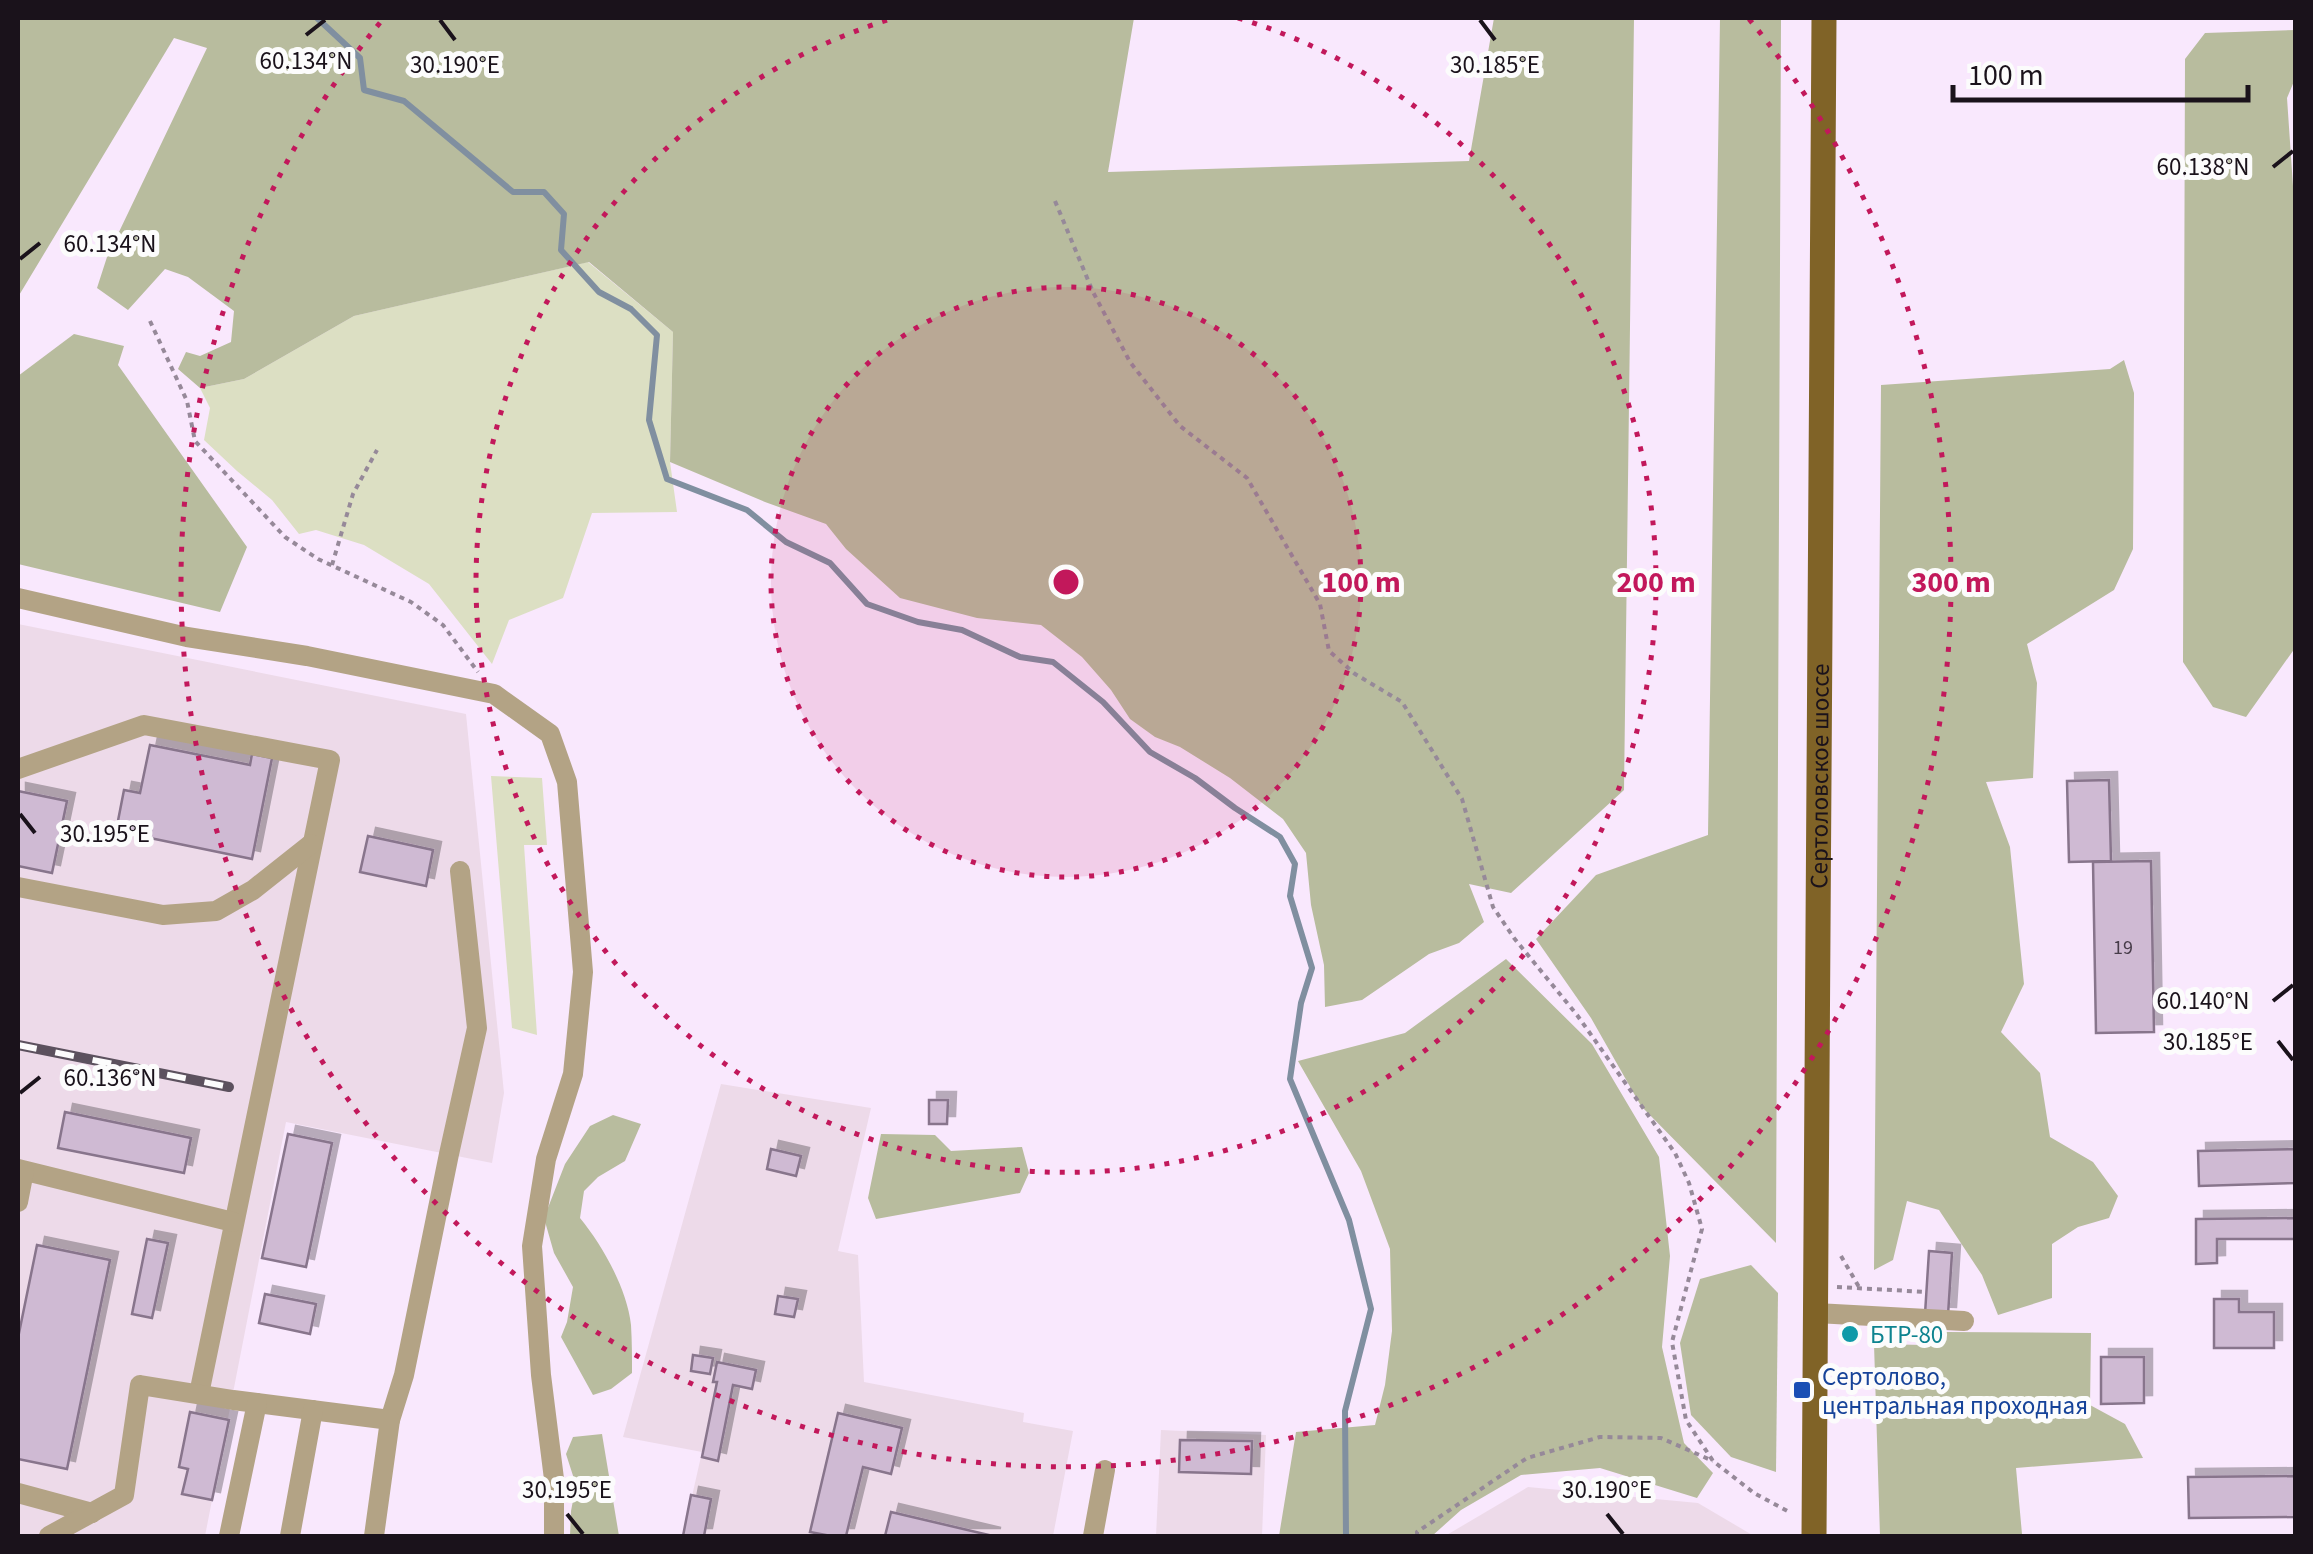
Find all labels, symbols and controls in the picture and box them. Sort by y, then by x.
scale bar [1953,40,2248,102]
text: 60.134°N [260,43,352,79]
text: 30.190°E [410,47,500,83]
text: 30.185°E [1450,47,1540,83]
text: 100 m [1968,54,2044,97]
text: 60.138°N [2157,149,2249,185]
text: 60.134°N [64,226,156,262]
text: 100 m [1321,561,1401,604]
text: 200 m [1616,561,1696,604]
text: 300 m [1911,561,1991,604]
centre of rings [1048,564,1084,600]
street label: Сертоловское шоссе [1801,663,1839,889]
text: 30.195°E [60,816,150,852]
house number: 19 [2113,934,2133,962]
text: 60.140°N [2157,983,2249,1019]
text: 30.185°E [2163,1024,2253,1060]
text: 60.136°N [64,1060,156,1096]
place label: БТР-80 [1870,1317,1943,1353]
marker: БТР-80 [1839,1323,1861,1345]
place label: Сертолово, центральная проходная [1822,1359,2088,1424]
marker: Сертолово, центральная проходная [1791,1379,1813,1401]
text: 30.195°E [522,1472,612,1508]
text: 30.190°E [1562,1472,1652,1508]

